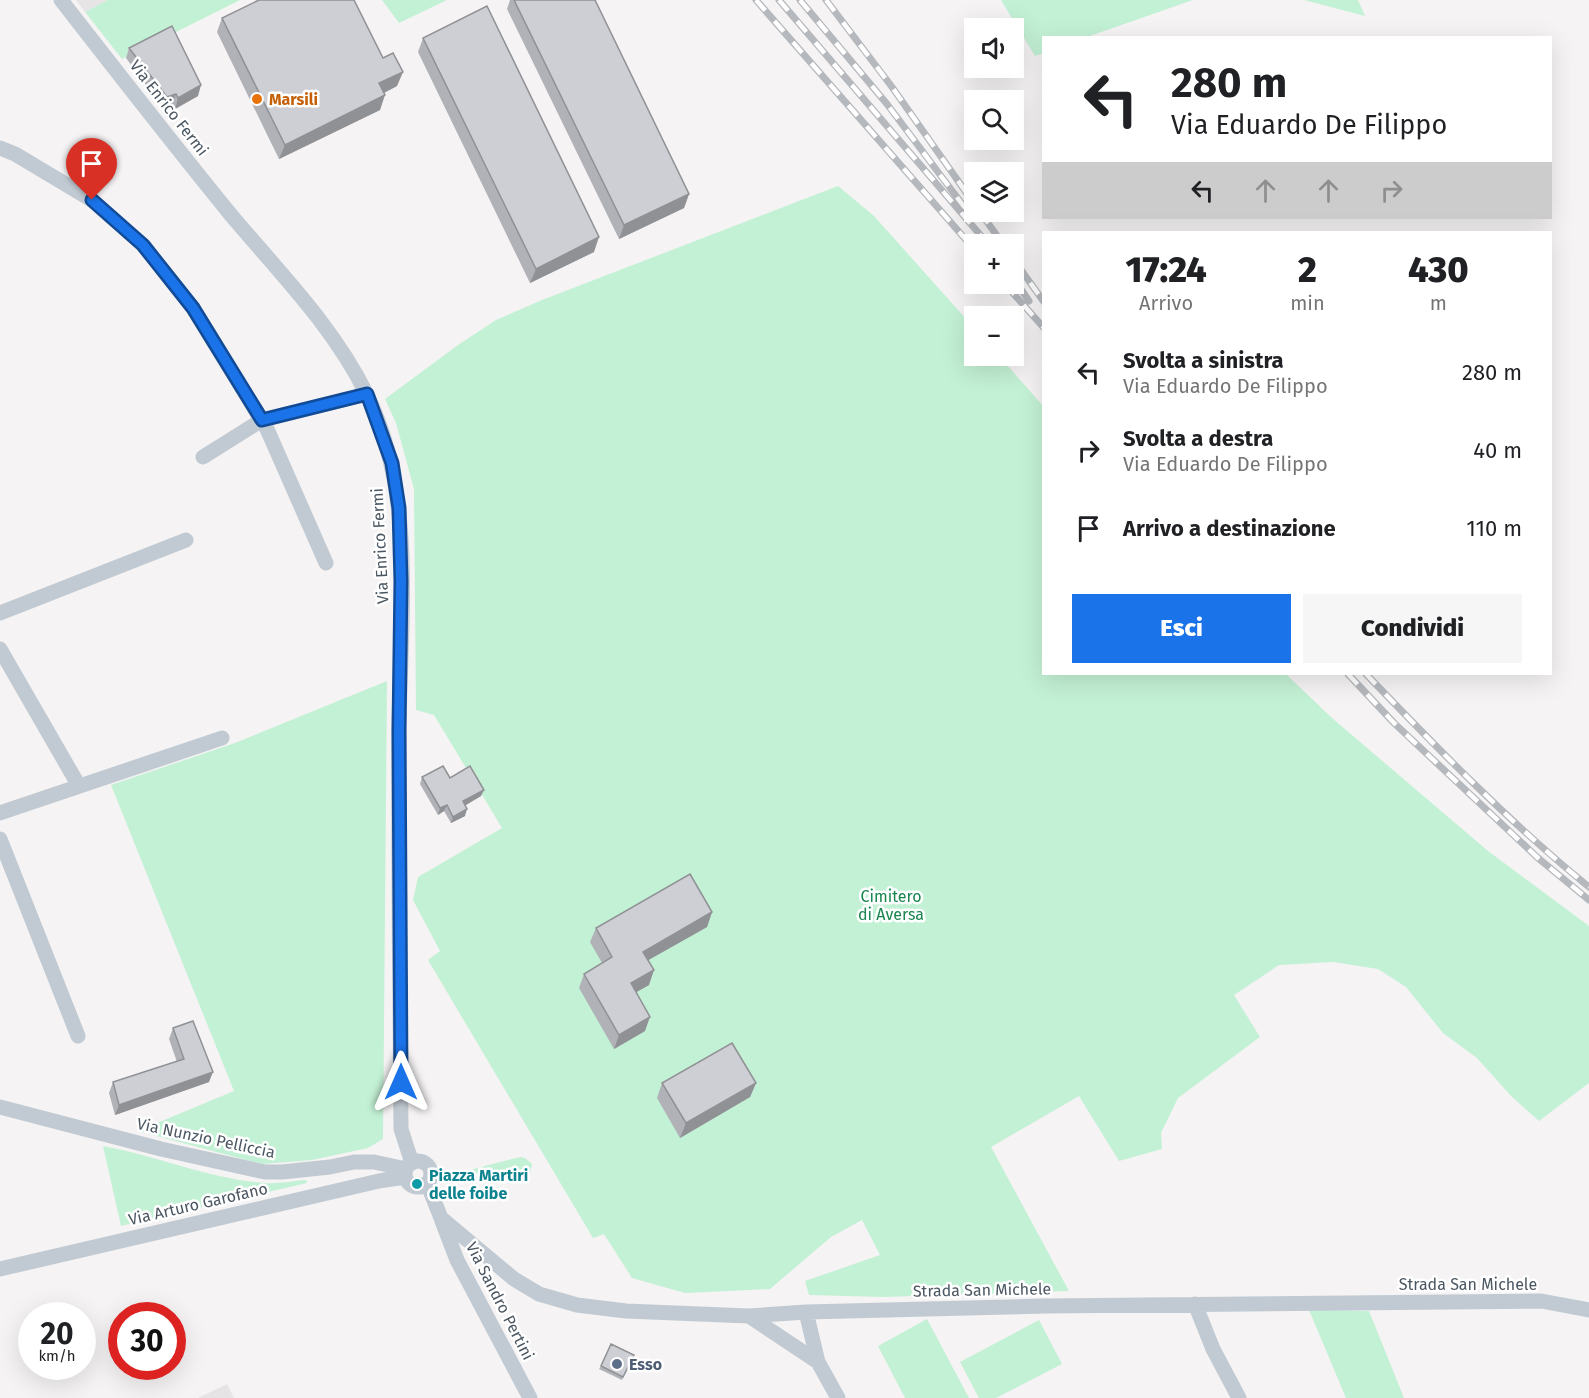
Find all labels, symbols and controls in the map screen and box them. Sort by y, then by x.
map controls [964,18,1024,366]
button: sound [964,18,1024,78]
street label: Via Enrico Fermi [126,56,212,160]
text: 280 m [1171,58,1287,108]
icon: left [1072,60,1150,138]
place label: Marsili [269,90,318,109]
button: search [964,90,1024,150]
marker: Marsili [250,92,264,106]
text: Via Eduardo De Filippo [1171,109,1447,141]
pin [66,138,117,200]
icon: arrive [75,147,108,180]
button: layers [964,162,1024,222]
icon: left [1186,174,1219,207]
icon: ahead [1249,174,1282,207]
icon: ahead [1312,174,1345,207]
icon: right [1375,174,1408,207]
button: + [964,234,1024,294]
text: 17:24 [1125,248,1207,292]
text: 2 [1298,248,1317,292]
text: 430 [1408,248,1469,292]
text: Arrivo [1139,291,1193,315]
text: min [1290,291,1325,315]
text: m [1430,291,1447,315]
button: − [964,306,1024,366]
text: Svolta a sinistra [1123,347,1284,374]
icon: left [1072,356,1105,389]
text: 280 m [1462,359,1522,386]
text: Via Eduardo De Filippo [1123,374,1328,398]
text: Svolta a destra [1123,425,1273,452]
icon: right [1072,434,1105,467]
text: 40 m [1473,437,1522,464]
text: Via Eduardo De Filippo [1123,452,1328,476]
street label: Via Enrico Fermi [367,488,393,604]
icon: arrive [1072,512,1105,545]
text: Arrivo a destinazione [1123,515,1336,542]
text: 110 m [1466,515,1522,542]
button: Esci [1072,594,1291,663]
button: Condividi [1303,594,1522,663]
park label: Cimitero di Aversa [858,887,924,924]
position arrow [369,1050,433,1114]
street label: Via Nunzio Pelliccia [135,1114,277,1162]
place label: Piazza Martiri delle foibe [429,1166,528,1203]
marker: Piazza Martiri delle foibe [410,1177,424,1191]
street label: Via Arturo Garofano [127,1179,269,1229]
street label: Via Sandro Pertini [462,1239,538,1363]
street label: Strada San Michele [1399,1275,1537,1294]
street label: Strada San Michele [913,1279,1051,1301]
speed limit sign: 30 [108,1302,186,1380]
text: 20 [40,1316,74,1352]
text: km/h [38,1347,76,1365]
place label: Esso [629,1355,662,1374]
marker: Esso [610,1357,624,1371]

